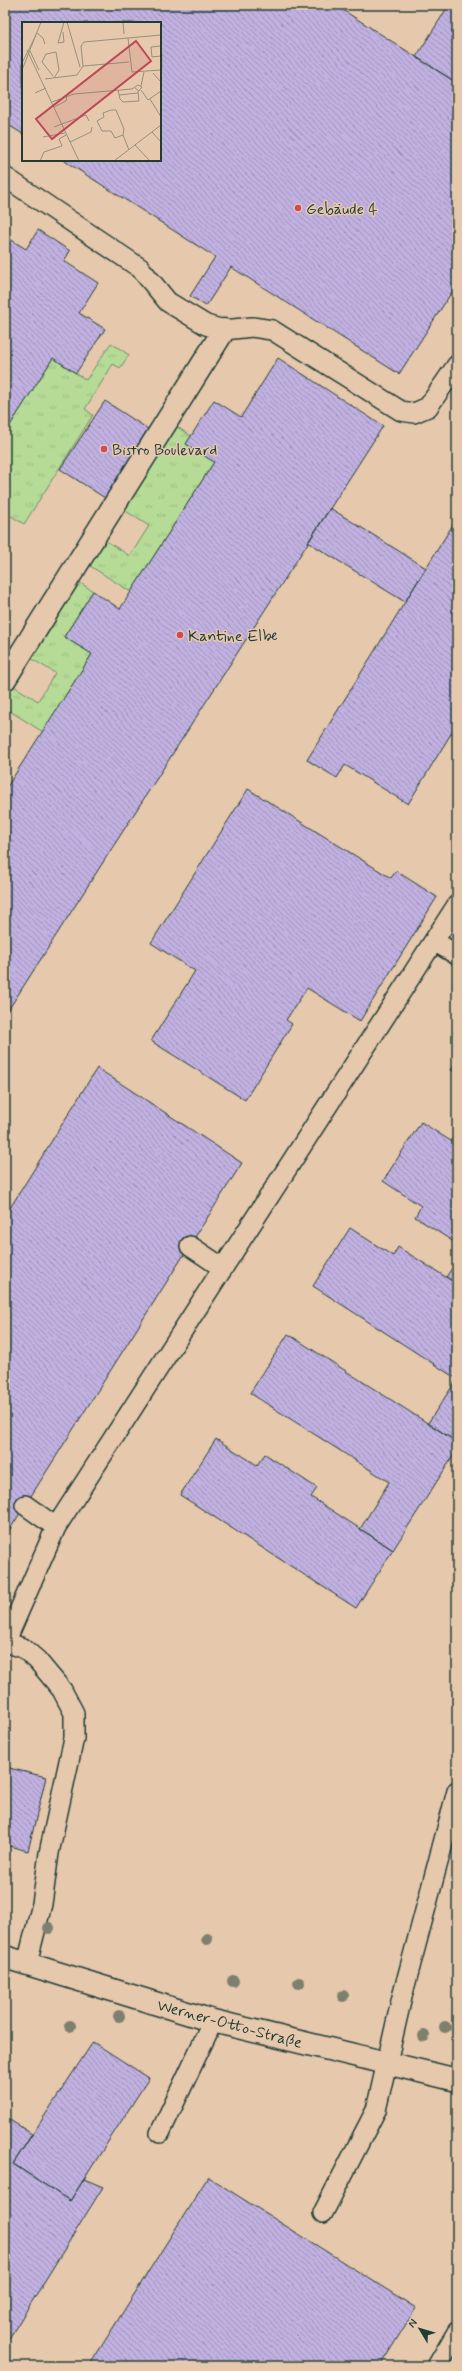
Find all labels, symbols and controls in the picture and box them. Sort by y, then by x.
inset map [22,22,161,161]
place label: Gebäude 4 [306,199,378,220]
marker: Gebäude 4 [293,203,303,213]
place label: Bistro Boulevard [112,440,217,461]
marker: Bistro Boulevard [99,444,109,454]
place label: Kantine Elbe [188,626,278,647]
marker: Kantine Elbe [175,630,185,640]
street label: Werner-Otto-Straße [155,1995,305,2054]
north arrow [400,2309,440,2349]
text: N [405,2316,421,2331]

